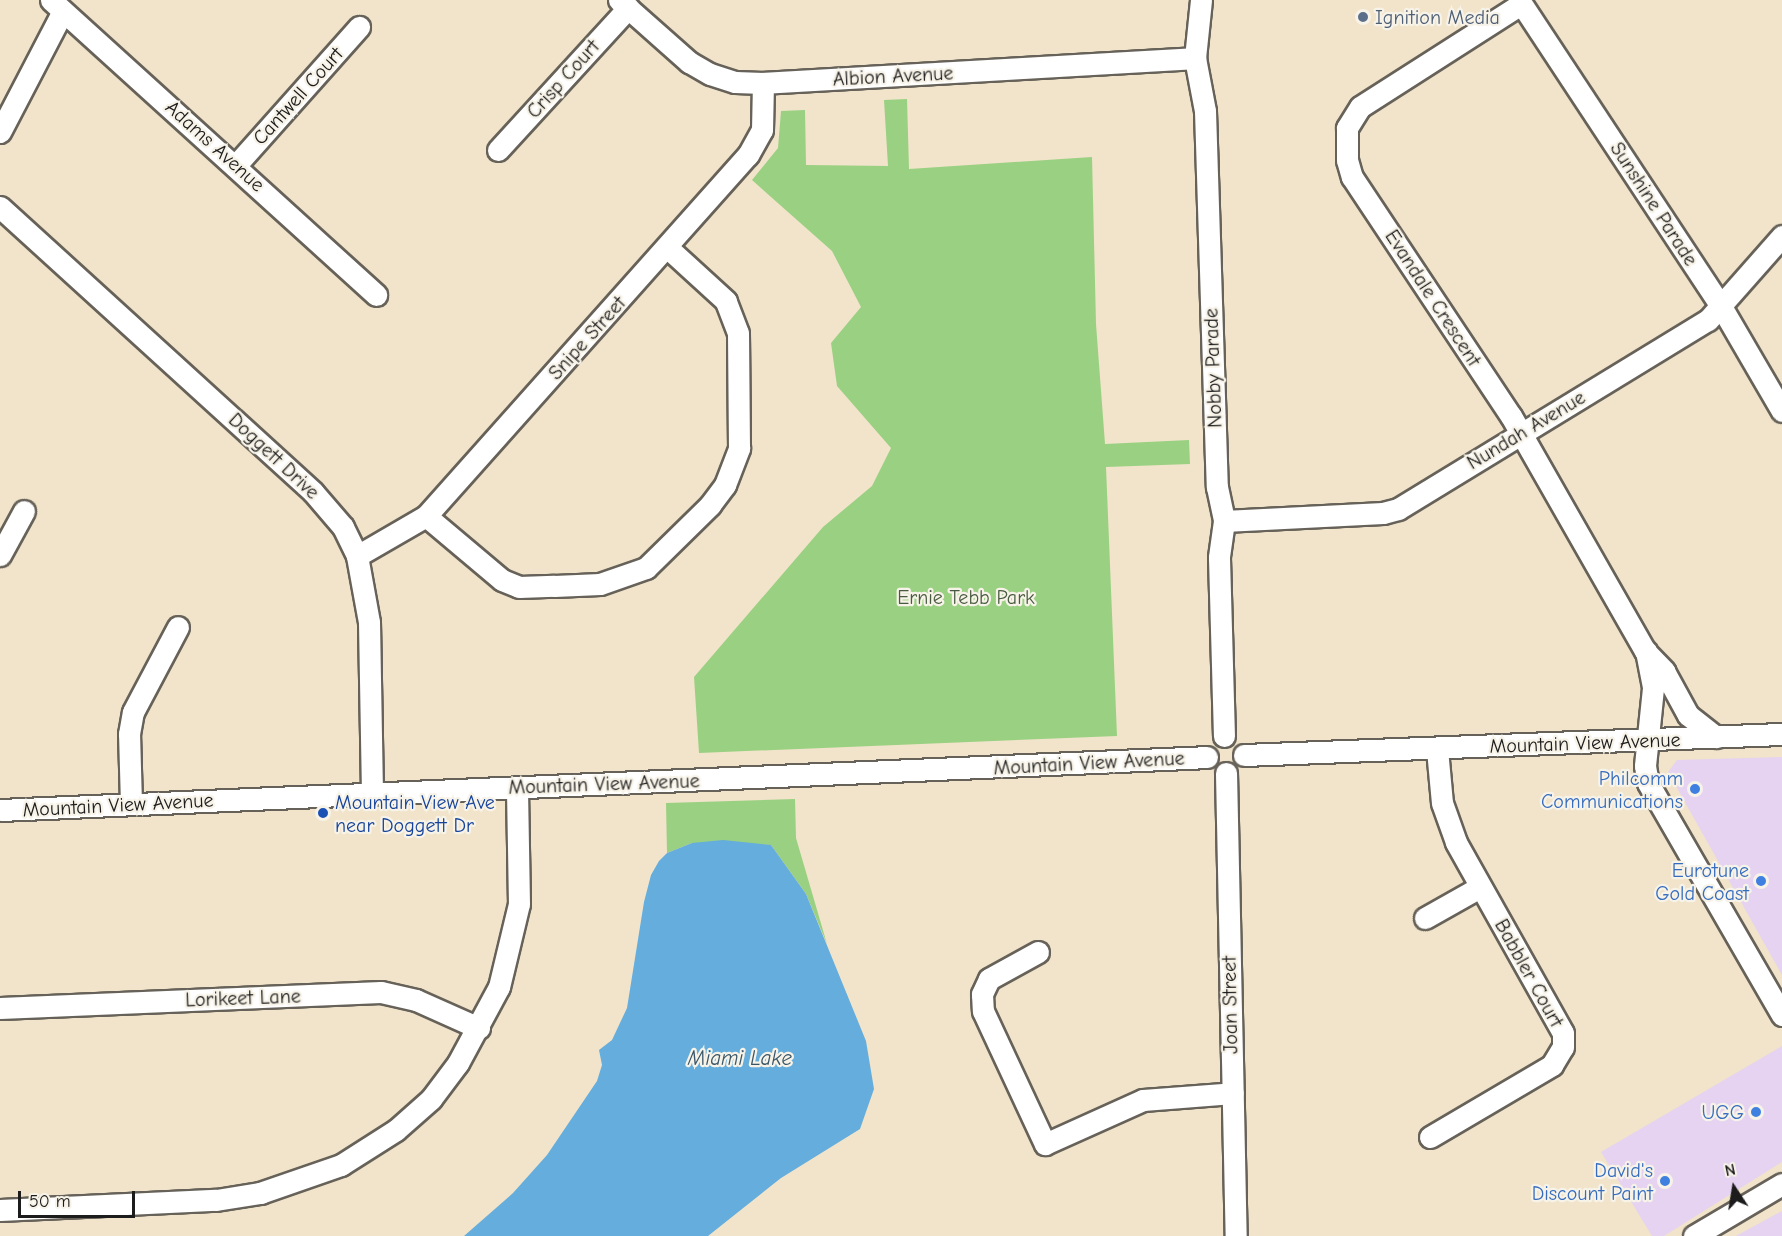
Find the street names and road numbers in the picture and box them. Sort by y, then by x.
street label: Crisp Court [522,35,604,123]
street label: Cantwell Court [248,42,348,150]
street label: Albion Avenue [832,61,954,91]
street label: Adams Avenue [161,95,269,197]
street label: Sunshine Parade [1605,138,1703,270]
street label: Evandale Crescent [1380,225,1486,371]
street label: Snipe Street [543,291,631,385]
street label: Nobby Parade [1199,308,1227,428]
street label: Nundah Avenue [1463,385,1589,475]
street label: Doggett Drive [224,408,324,504]
street label: Mountain View Avenue [1489,728,1681,758]
street label: Mountain View Avenue [993,746,1185,780]
street label: Mountain View Avenue [508,769,700,799]
street label: Mountain View Avenue [22,788,214,822]
street label: Babbler Court [1489,915,1569,1031]
street label: Joan Street [1217,956,1243,1054]
street label: Lorikeet Lane [185,984,301,1012]

